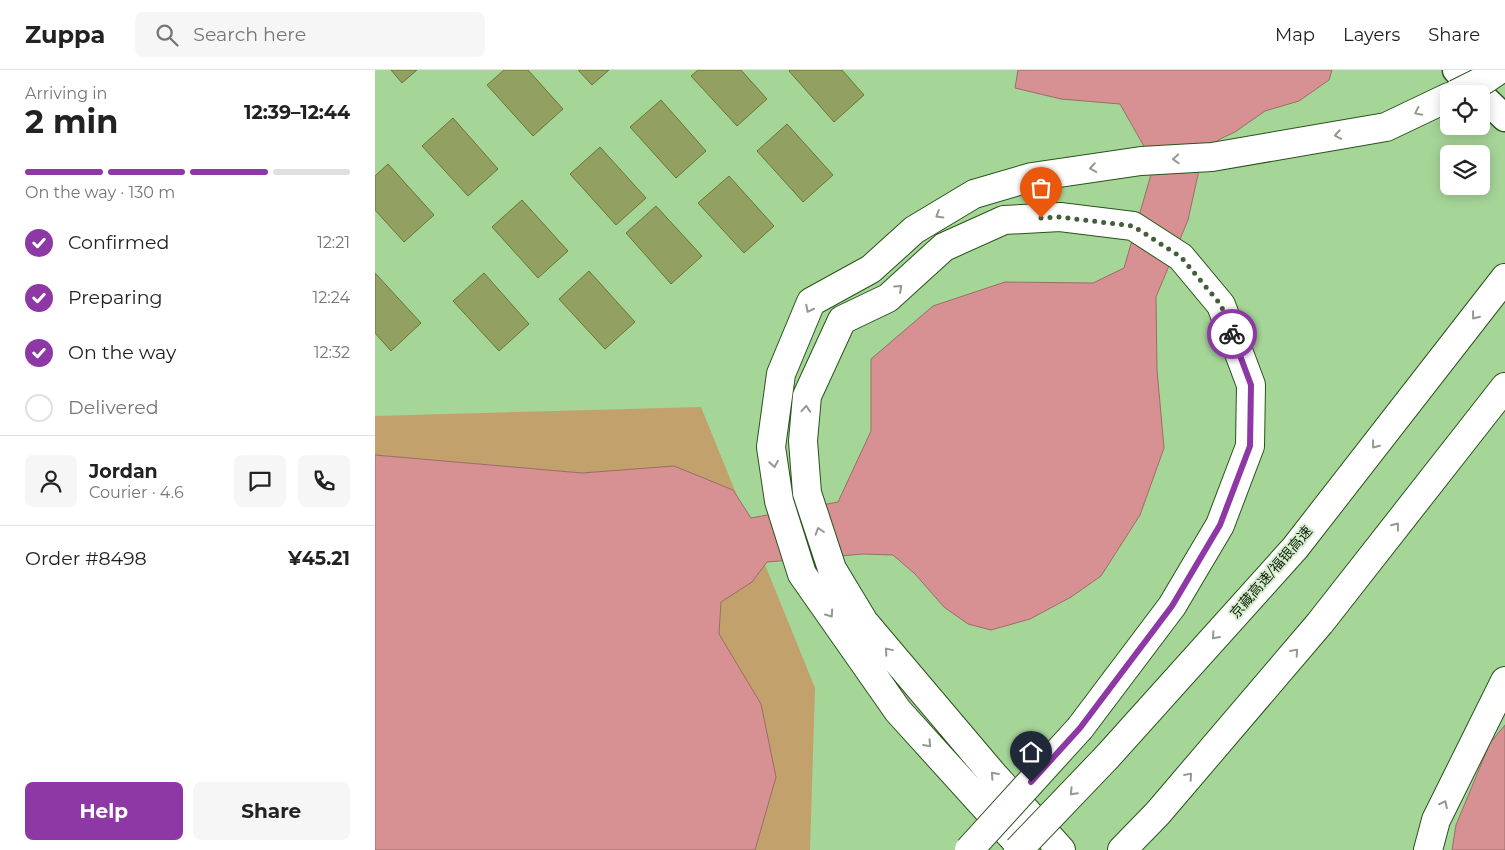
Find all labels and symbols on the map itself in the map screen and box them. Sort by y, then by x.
one-way arrow [1414,106,1423,116]
one-way arrow [1334,130,1343,140]
one-way arrow [1172,153,1180,164]
one-way arrow [1088,162,1096,173]
pin [1020,167,1062,218]
one-way arrow [935,208,944,218]
one-way arrow [893,285,902,294]
one-way arrow [805,303,815,312]
courier [1207,309,1257,359]
one-way arrow [1472,311,1481,320]
one-way arrow [800,405,811,413]
one-way arrow [1372,439,1381,448]
one-way arrow [768,460,778,469]
street label: 京藏高速/福银高速 [1226,522,1316,622]
one-way arrow [1391,522,1400,531]
one-way arrow [815,527,825,535]
one-way arrow [824,608,833,618]
one-way arrow [1212,631,1221,640]
one-way arrow [886,648,894,657]
one-way arrow [1289,649,1298,658]
pin [1010,731,1052,782]
one-way arrow [922,738,931,747]
one-way arrow [990,771,999,780]
one-way arrow [1184,772,1193,781]
one-way arrow [1070,787,1079,796]
one-way arrow [1438,800,1448,809]

